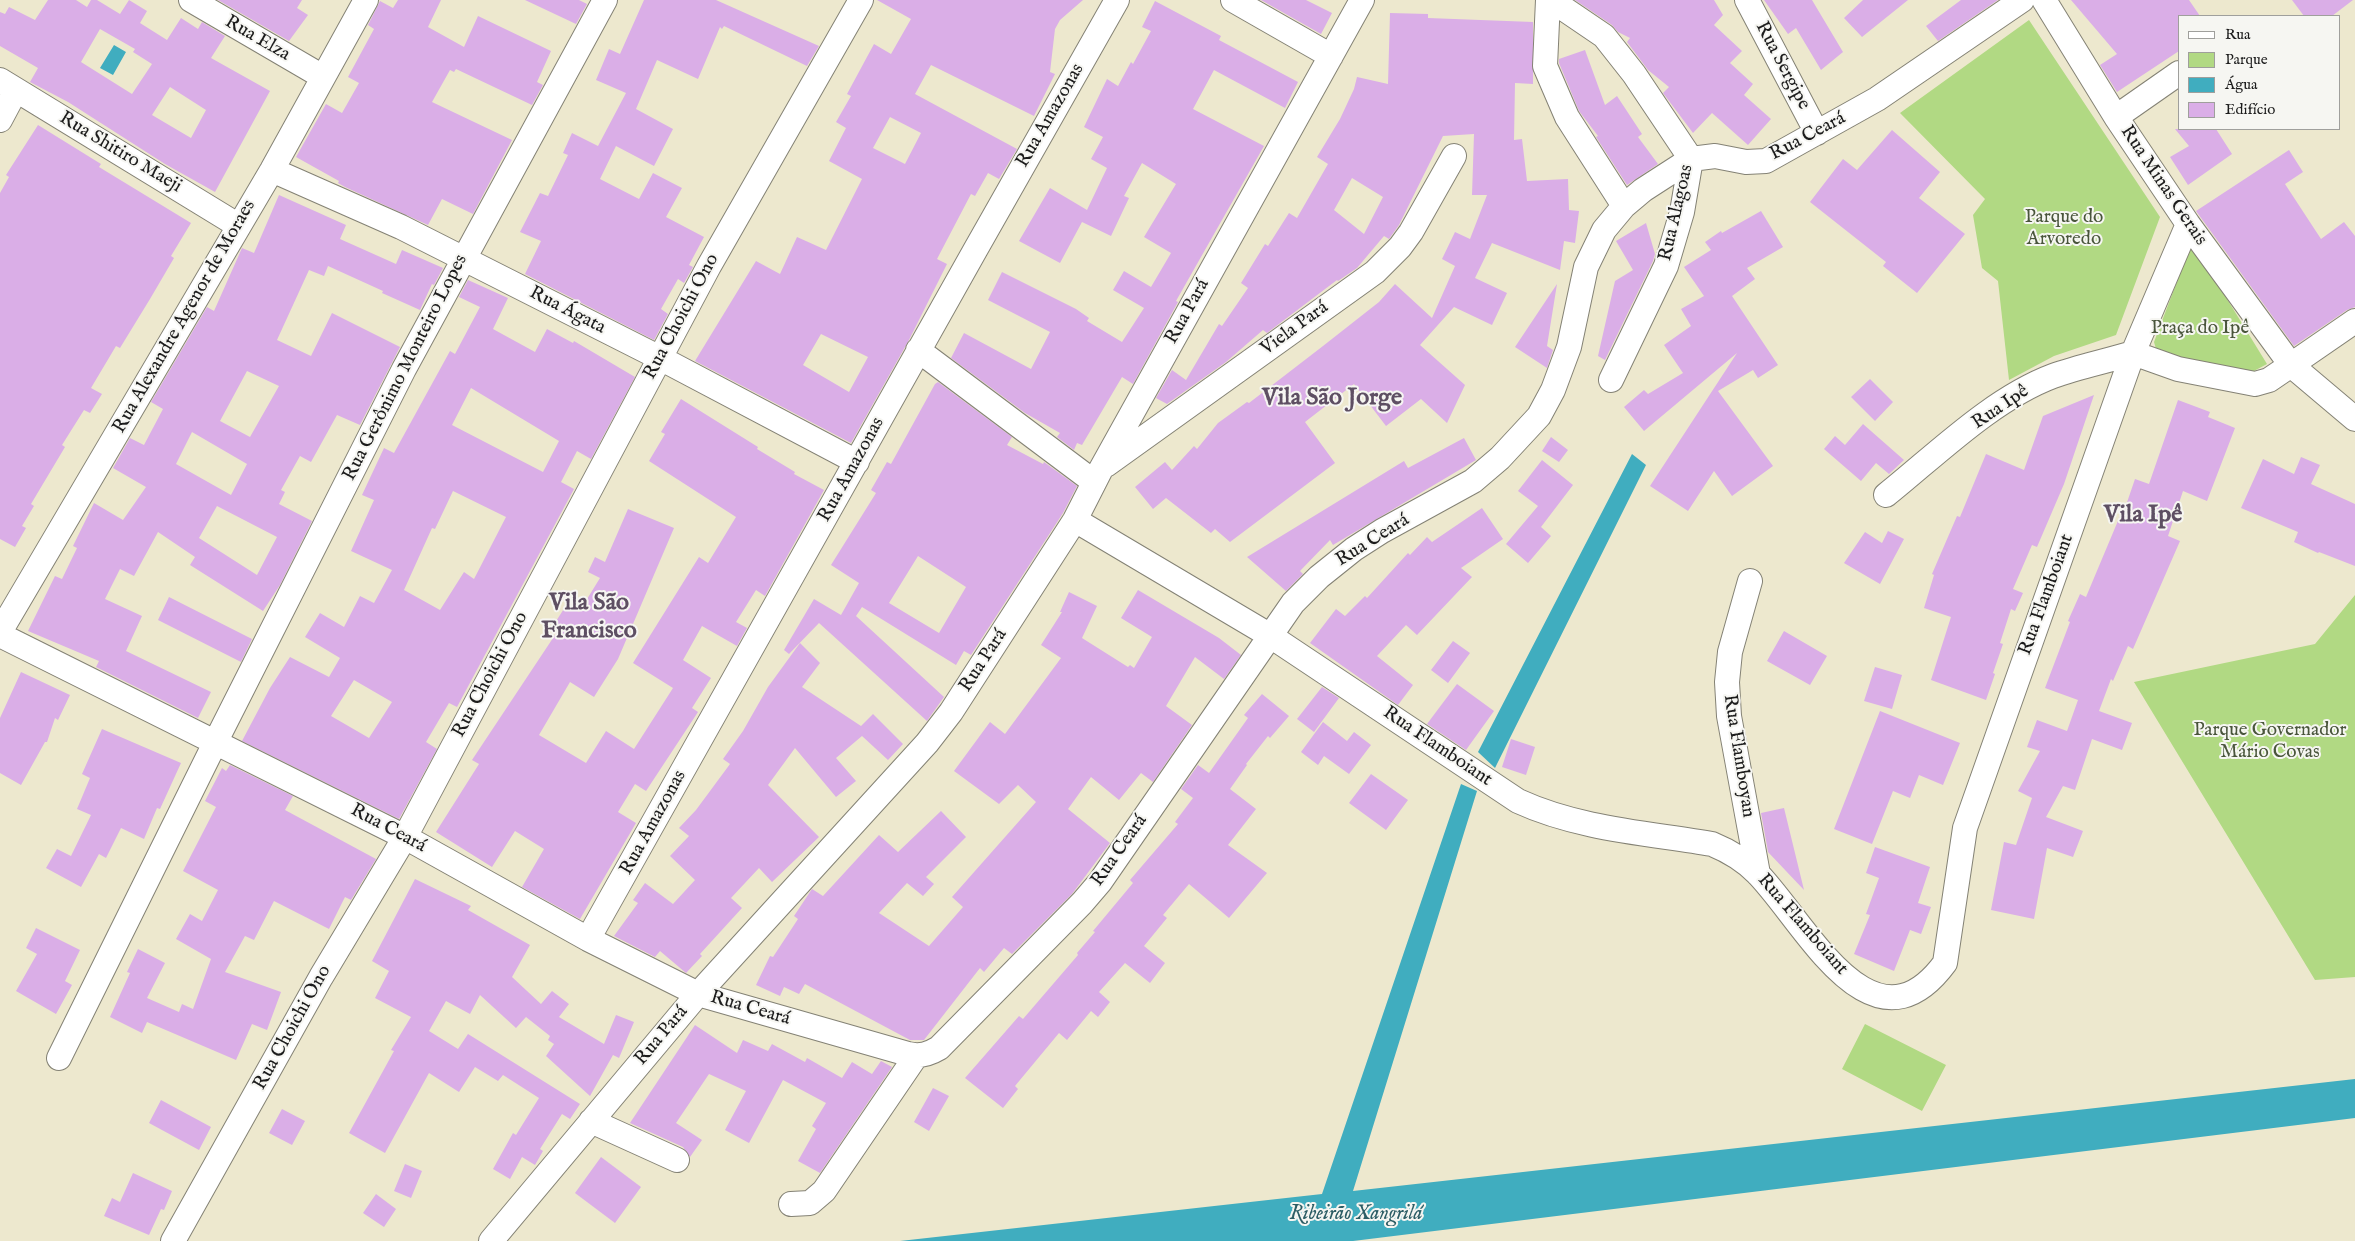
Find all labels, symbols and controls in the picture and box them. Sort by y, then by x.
street label: Rua Elza [220,11,294,67]
legend [2178,15,2340,130]
street label: Rua Sergipe [1749,18,1815,114]
text: Rua [2225,25,2251,44]
text: Parque [2225,50,2268,69]
street label: Rua Amazonas [1012,60,1090,172]
text: Água [2225,75,2258,94]
text: Edifício [2225,100,2275,119]
street label: Rua Shitiro Maeji [55,107,185,199]
street label: Rua Ceará [1766,108,1850,166]
street label: Rua Minas Gerais [2115,122,2211,250]
street label: Rua Alagoas [1655,163,1699,263]
street label: Rua Alexandre Agenor de Moraes [109,196,261,438]
park label: Parque do Arvoredo [2025,207,2103,251]
street label: Rua Choichi Ono [639,250,725,384]
street label: Rua Gerônimo Monteiro Lopes [339,251,473,485]
street label: Rua Pará [1161,275,1215,349]
street label: Rua Ágata [525,282,609,340]
street label: Viela Pará [1257,297,1333,361]
park label: Praça do Ipê [2151,318,2249,340]
street label: Rua Ipê [1968,381,2034,435]
district label: Vila São Jorge [1262,385,1402,413]
street label: Rua Amazonas [814,414,890,526]
district label: Vila Ipê [2104,502,2182,530]
street label: Rua Ceará [1332,510,1414,572]
street label: Rua Flamboiant [2015,531,2079,659]
district label: Vila São Francisco [541,590,637,646]
street label: Rua Choichi Ono [448,608,534,742]
street label: Rua Pará [955,625,1013,697]
street label: Rua Flamboyan [1717,693,1759,819]
street label: Rua Flamboiant [1378,702,1496,792]
park label: Parque Governador Mário Covas [2194,720,2346,764]
street label: Rua Amazonas [616,767,692,879]
street label: Rua Ceará [346,800,430,858]
street label: Rua Ceará [1087,811,1153,891]
street label: Rua Flamboiant [1752,870,1852,980]
street label: Rua Choichi Ono [249,962,337,1094]
street label: Rua Ceará [707,987,793,1031]
street label: Rua Pará [631,1002,693,1070]
water label: Ribeirão Xangrilá [1290,1203,1422,1227]

